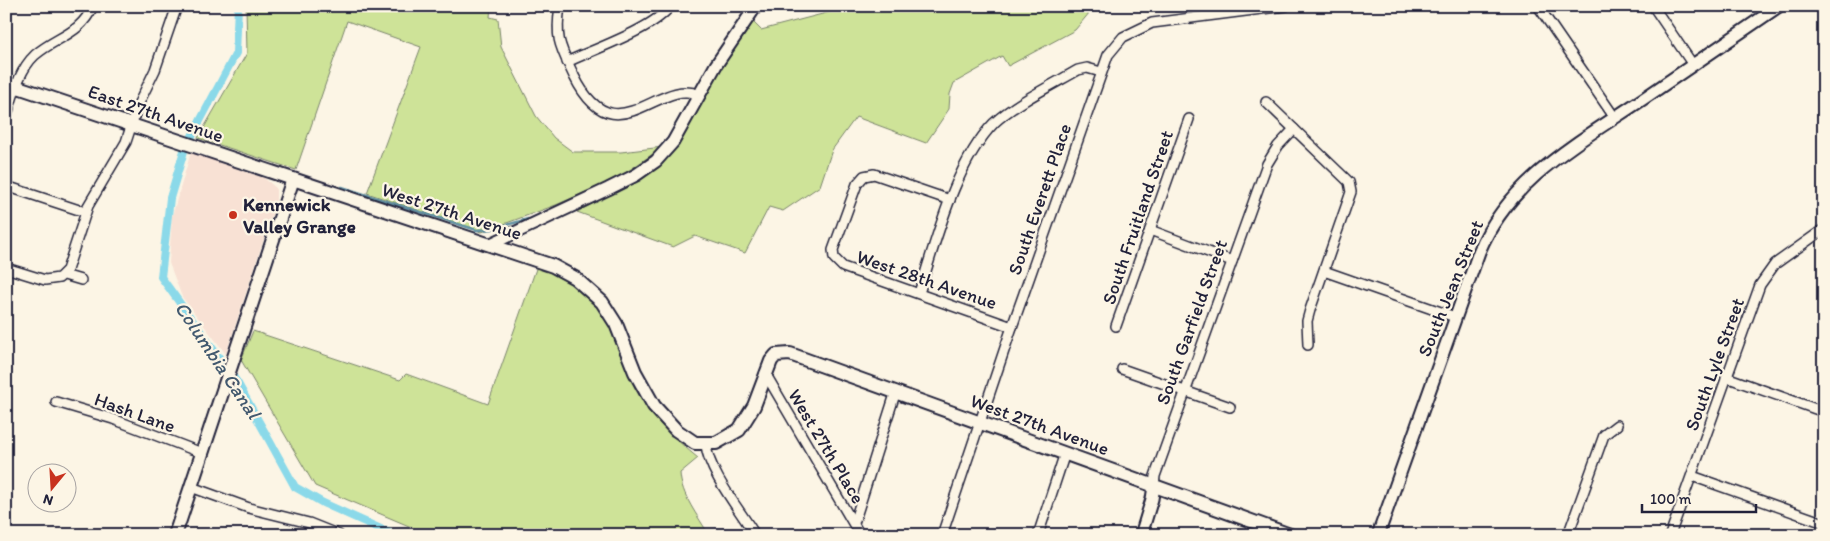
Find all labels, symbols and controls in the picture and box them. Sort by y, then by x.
street label: East 27th Avenue [85,80,227,147]
street label: South Everett Place [1003,121,1076,278]
street label: South Fruitland Street [1097,127,1178,307]
street label: West 27th Avenue [379,178,525,245]
place label: Kennewick Valley Grange [243,193,356,238]
marker: Kennewick Valley Grange [227,209,239,221]
street label: South Jean Street [1413,217,1488,360]
street label: South Garfield Street [1151,237,1232,408]
street label: West 28th Avenue [854,245,1000,314]
street label: South Lyle Street [1680,295,1749,434]
water label: Columbia Canal [170,297,267,424]
street label: West 27th Place [783,385,870,508]
street label: Hash Lane [91,387,178,438]
street label: West 27th Avenue [967,389,1112,460]
north arrow [28,464,78,514]
scale bar [1642,481,1756,513]
text: N [41,490,55,509]
text: 100 m [1650,490,1692,508]

